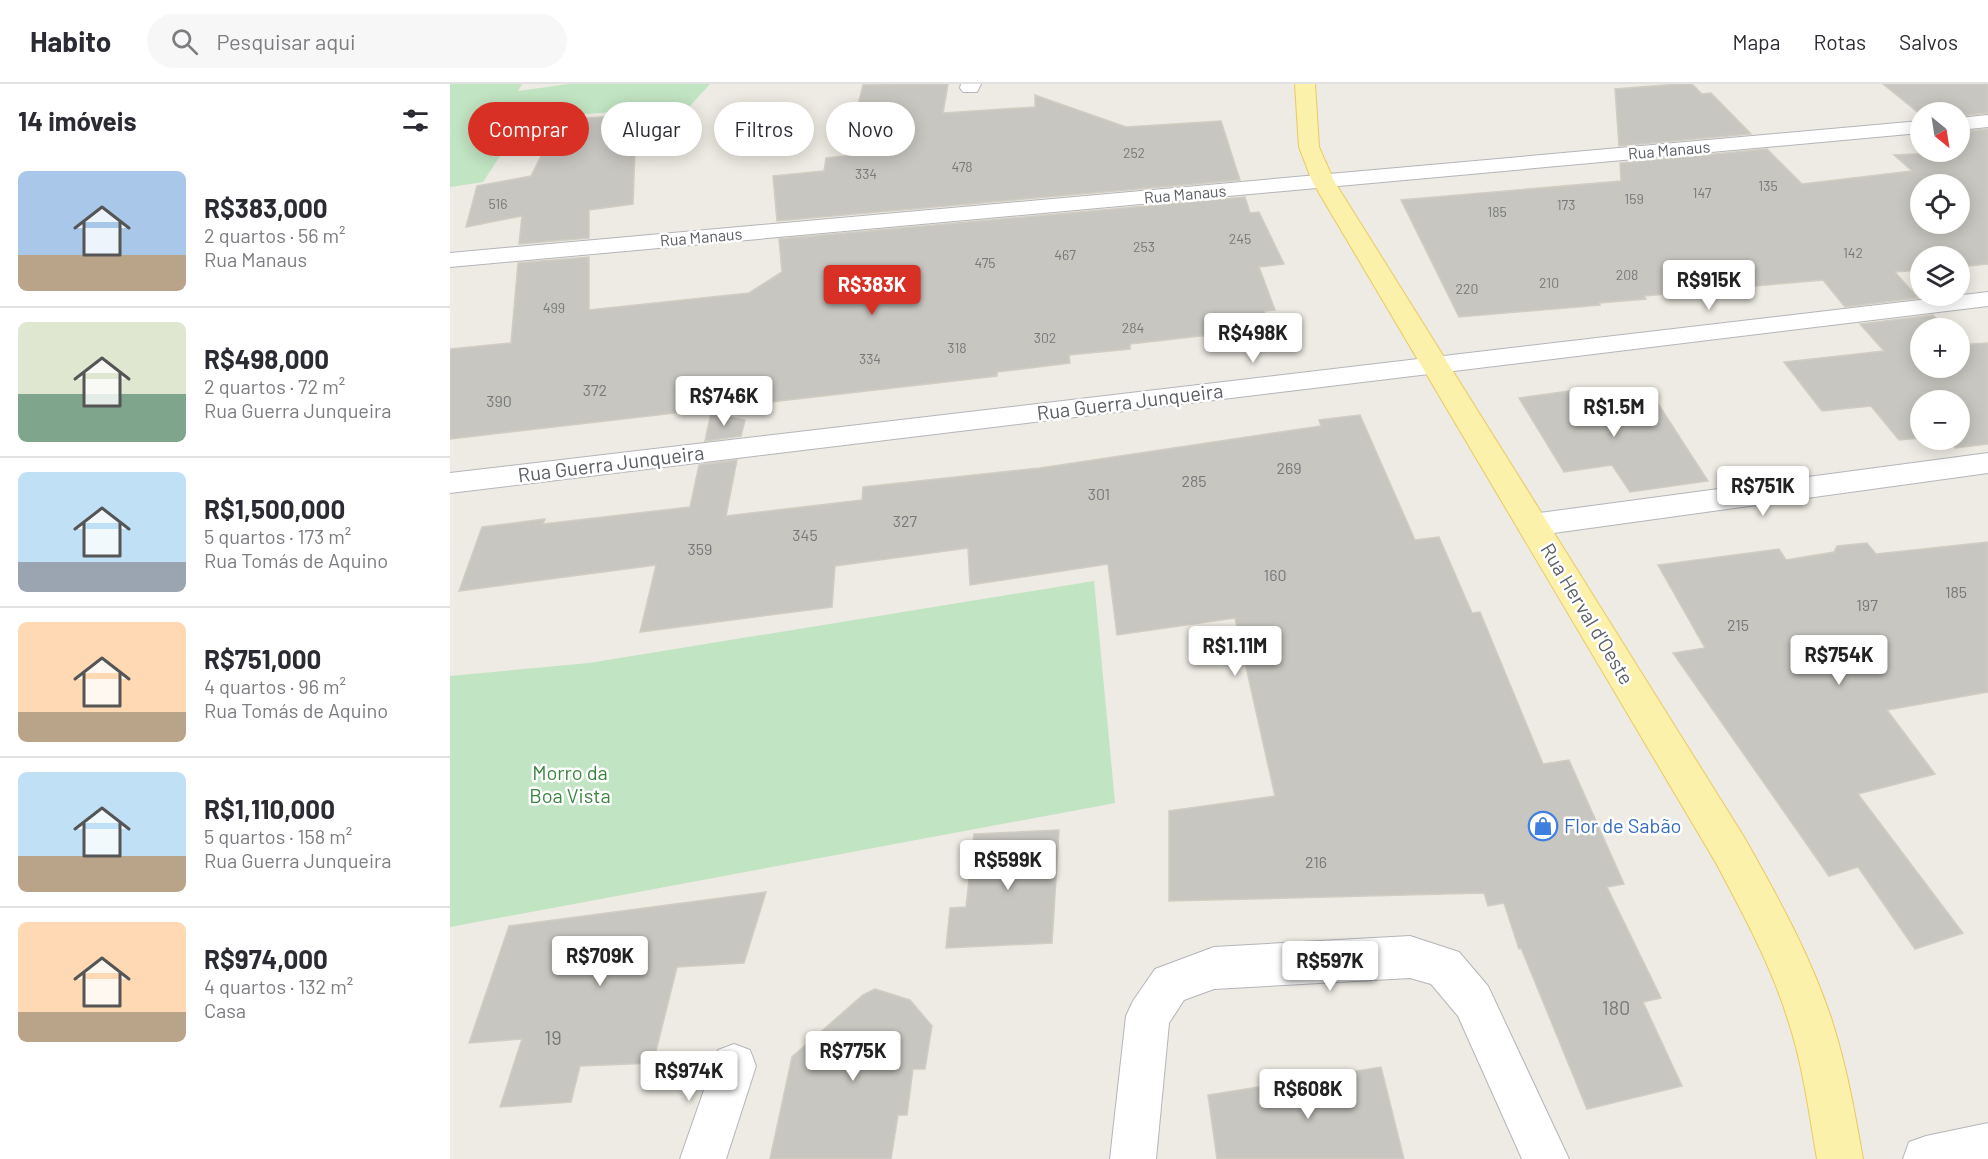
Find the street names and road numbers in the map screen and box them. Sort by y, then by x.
street label: Rua Manaus [1627,136,1711,163]
street label: Rua Manaus [1143,180,1227,207]
street label: Rua Manaus [659,223,743,250]
street label: Rua Guerra Junqueira [1035,378,1224,424]
street label: Rua Guerra Junqueira [516,440,705,486]
street label: Rua Herval d'Oeste [1536,538,1639,688]

